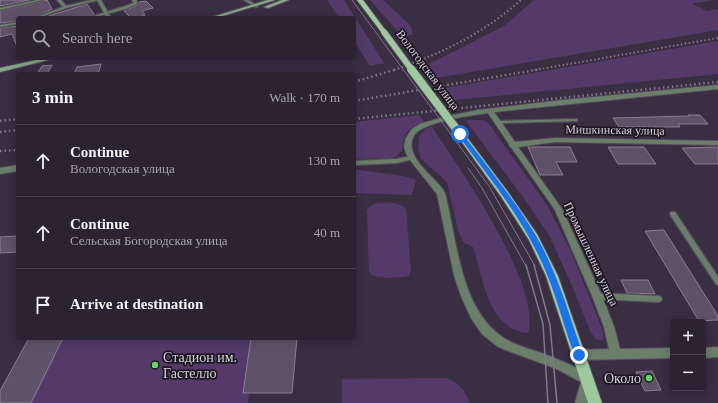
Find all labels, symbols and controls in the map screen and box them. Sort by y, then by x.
search box [16,16,356,60]
icon: search [30,27,52,49]
street label: Вологодская улица [393,27,463,113]
text: Search here [62,30,132,46]
text: 3 min [32,88,73,107]
text: Walk · 170 m [269,90,340,105]
street label: Мишкинская улица [565,122,666,138]
route start [451,125,469,143]
text: Continue [70,144,129,160]
icon: ahead [32,150,54,172]
text: 130 m [307,153,340,168]
text: Вологодская улица [70,161,175,176]
street label: Промышленная улица [561,200,622,309]
text: Continue [70,216,129,232]
icon: ahead [32,222,54,244]
text: 40 m [314,225,340,240]
text: Сельская Богородская улица [70,233,228,248]
icon: arrive [32,294,54,316]
text: Arrive at destination [70,296,203,312]
map controls [670,319,706,391]
button: + [670,319,706,355]
route end [570,346,588,364]
place label: Стадион им. Гастелло [163,350,237,381]
button: − [670,355,706,391]
marker: Стадион им. Гастелло [150,360,160,370]
place label: Около [604,371,641,386]
marker: Около [644,373,654,383]

